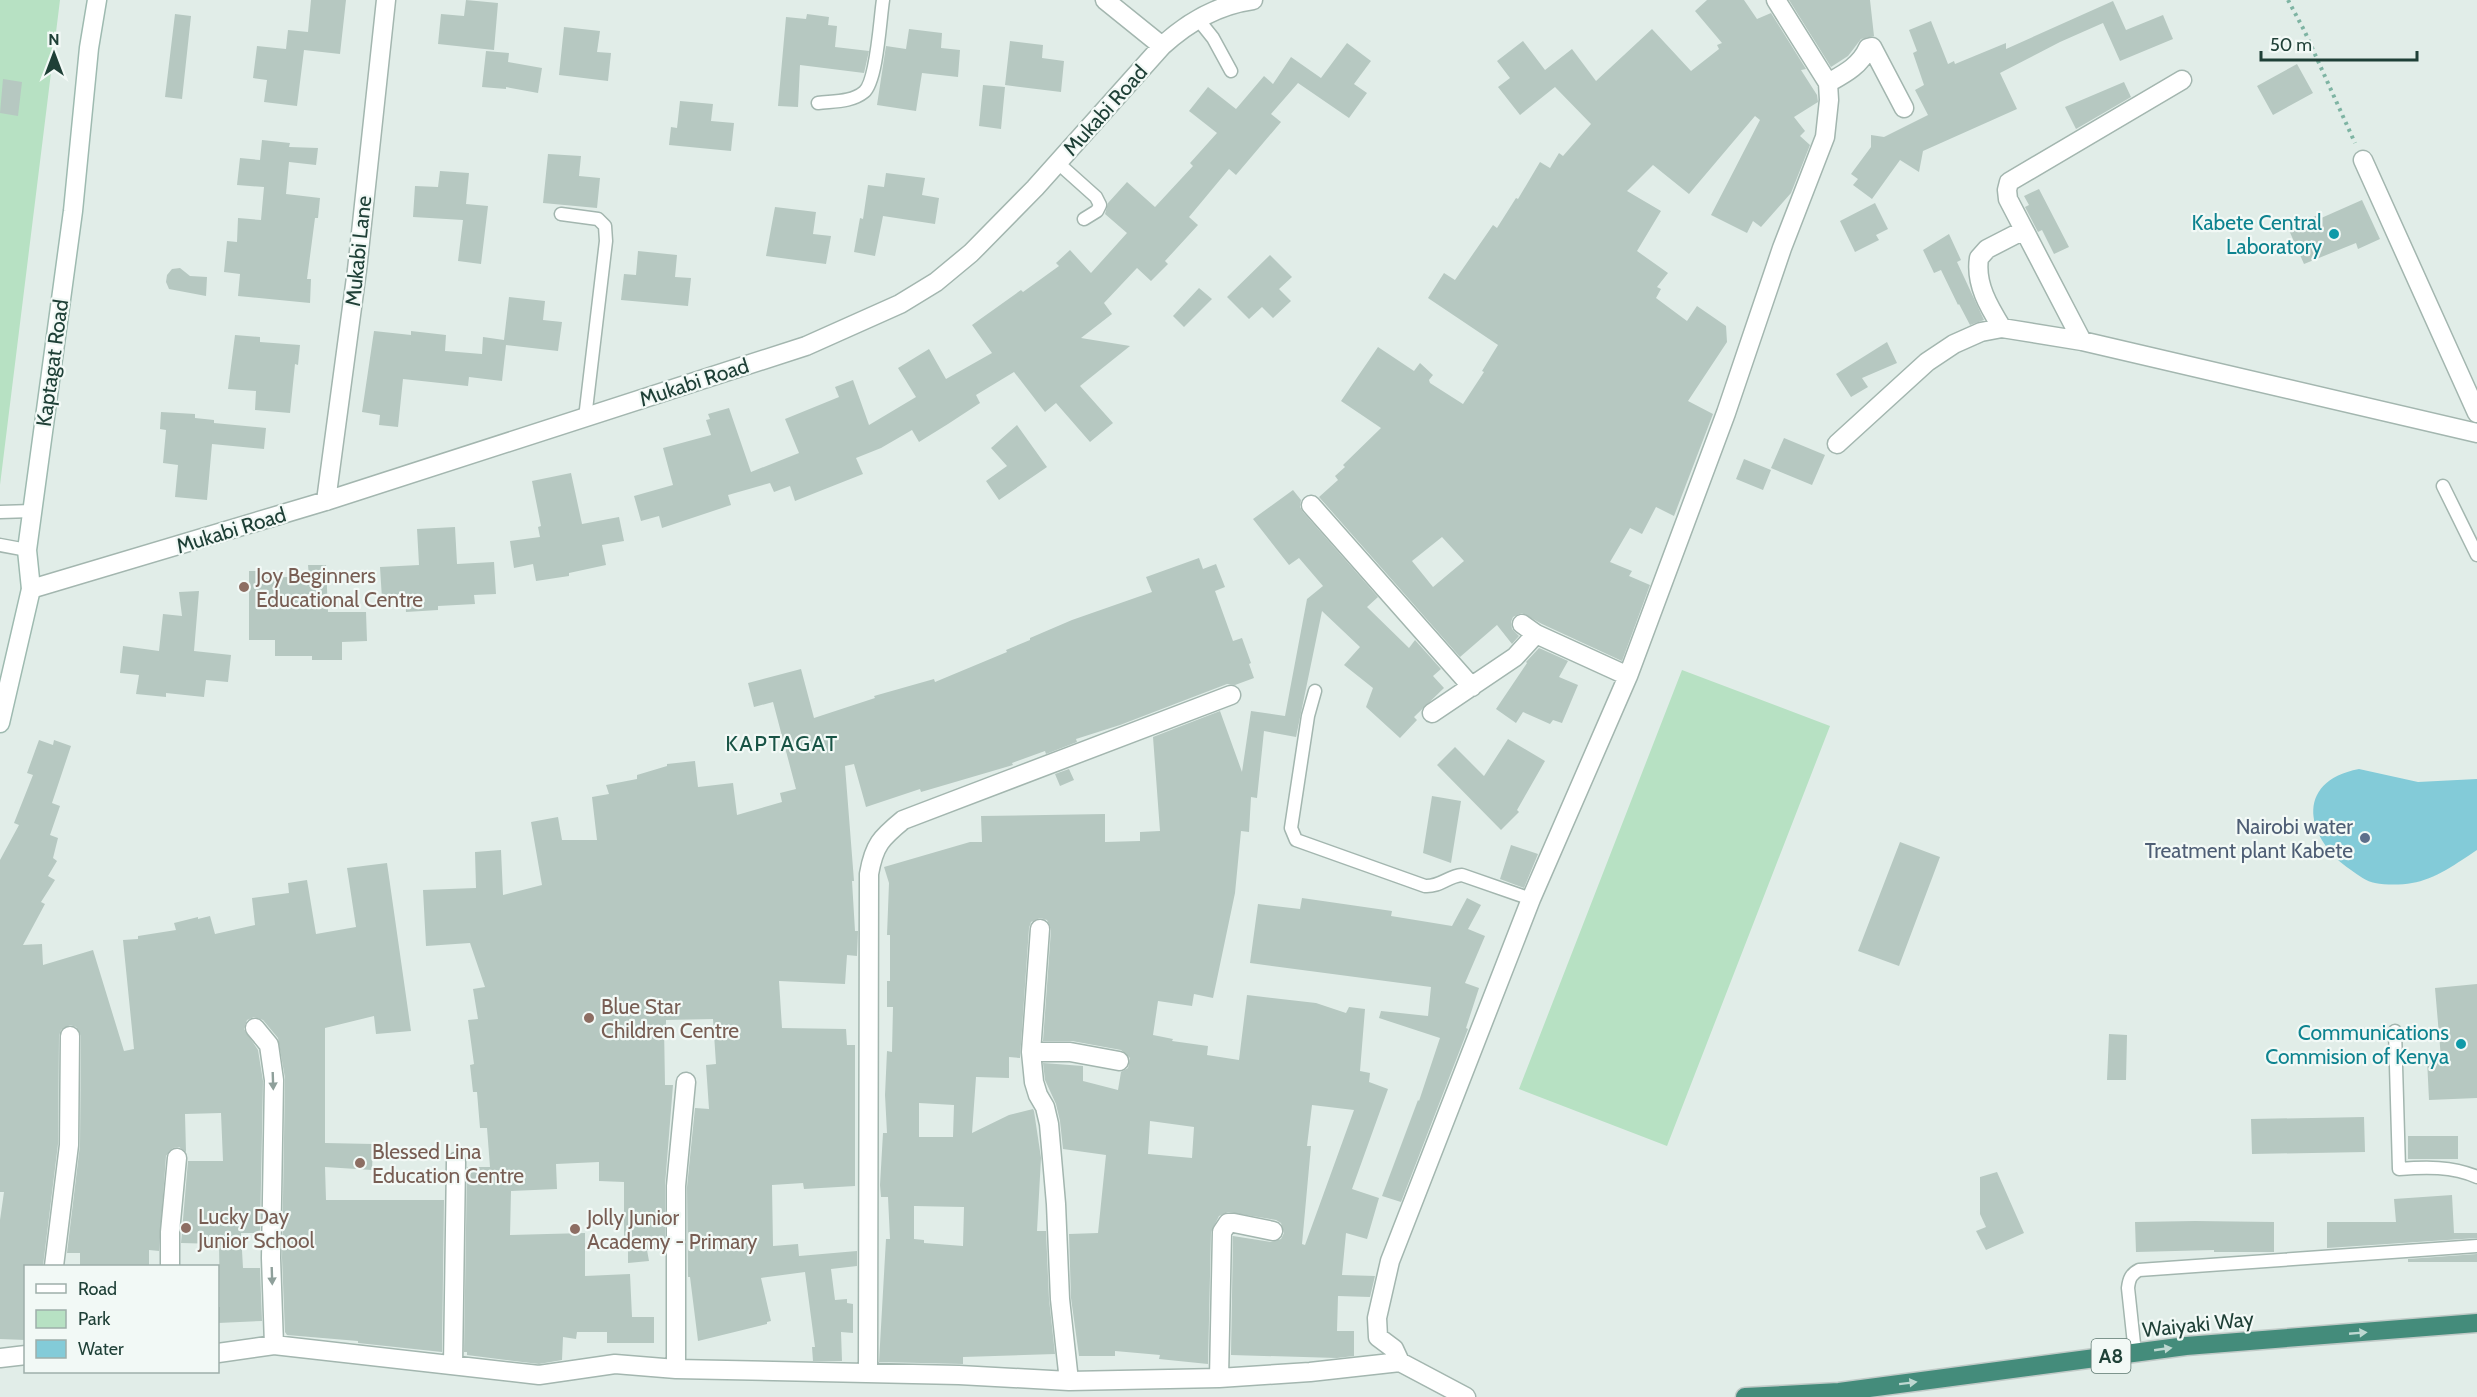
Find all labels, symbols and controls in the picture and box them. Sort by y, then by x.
north arrow [24,24,84,84]
scale bar [2261,24,2417,62]
text: N [48,30,60,49]
text: 50 m [2270,34,2312,56]
street label: Mukabi Road [1058,59,1152,161]
street label: Mukabi Lane [340,194,376,308]
place label: Kabete Central Laboratory [2192,210,2322,259]
marker: Kabete Central Laboratory [2327,227,2341,241]
street label: Kaptagat Road [31,298,73,428]
street label: Mukabi Road [636,353,752,411]
street label: Mukabi Road [173,501,289,559]
place label: Joy Beginners Educational Centre [255,563,423,612]
marker: Joy Beginners Educational Centre [237,580,251,594]
district label: KAPTAGAT [725,730,839,757]
place label: Nairobi water Treatment plant Kabete [2145,814,2353,863]
marker: Nairobi water Treatment plant Kabete [2358,831,2372,845]
place label: Blue Star Children Centre [601,994,739,1043]
marker: Blue Star Children Centre [582,1011,596,1025]
place label: Communications Commision of Kenya [2265,1020,2449,1069]
marker: Communications Commision of Kenya [2454,1037,2468,1051]
one-way arrow [268,1072,277,1091]
place label: Blessed Lina Education Centre [372,1139,524,1188]
marker: Blessed Lina Education Centre [353,1156,367,1170]
place label: Lucky Day Junior School [197,1204,315,1253]
place label: Jolly Junior Academy - Primary [586,1205,758,1254]
marker: Lucky Day Junior School [179,1221,193,1235]
marker: Jolly Junior Academy - Primary [568,1222,582,1236]
legend [24,1265,219,1373]
one-way arrow [268,1267,277,1286]
text: Road [78,1278,117,1300]
street label: Waiyaki Way [2141,1306,2255,1342]
text: Park [78,1308,111,1330]
one-way arrow [2348,1328,2367,1338]
text: Water [78,1338,124,1360]
road number: A8 [2092,1339,2130,1373]
one-way arrow [2154,1345,2173,1354]
one-way arrow [1898,1378,1917,1388]

